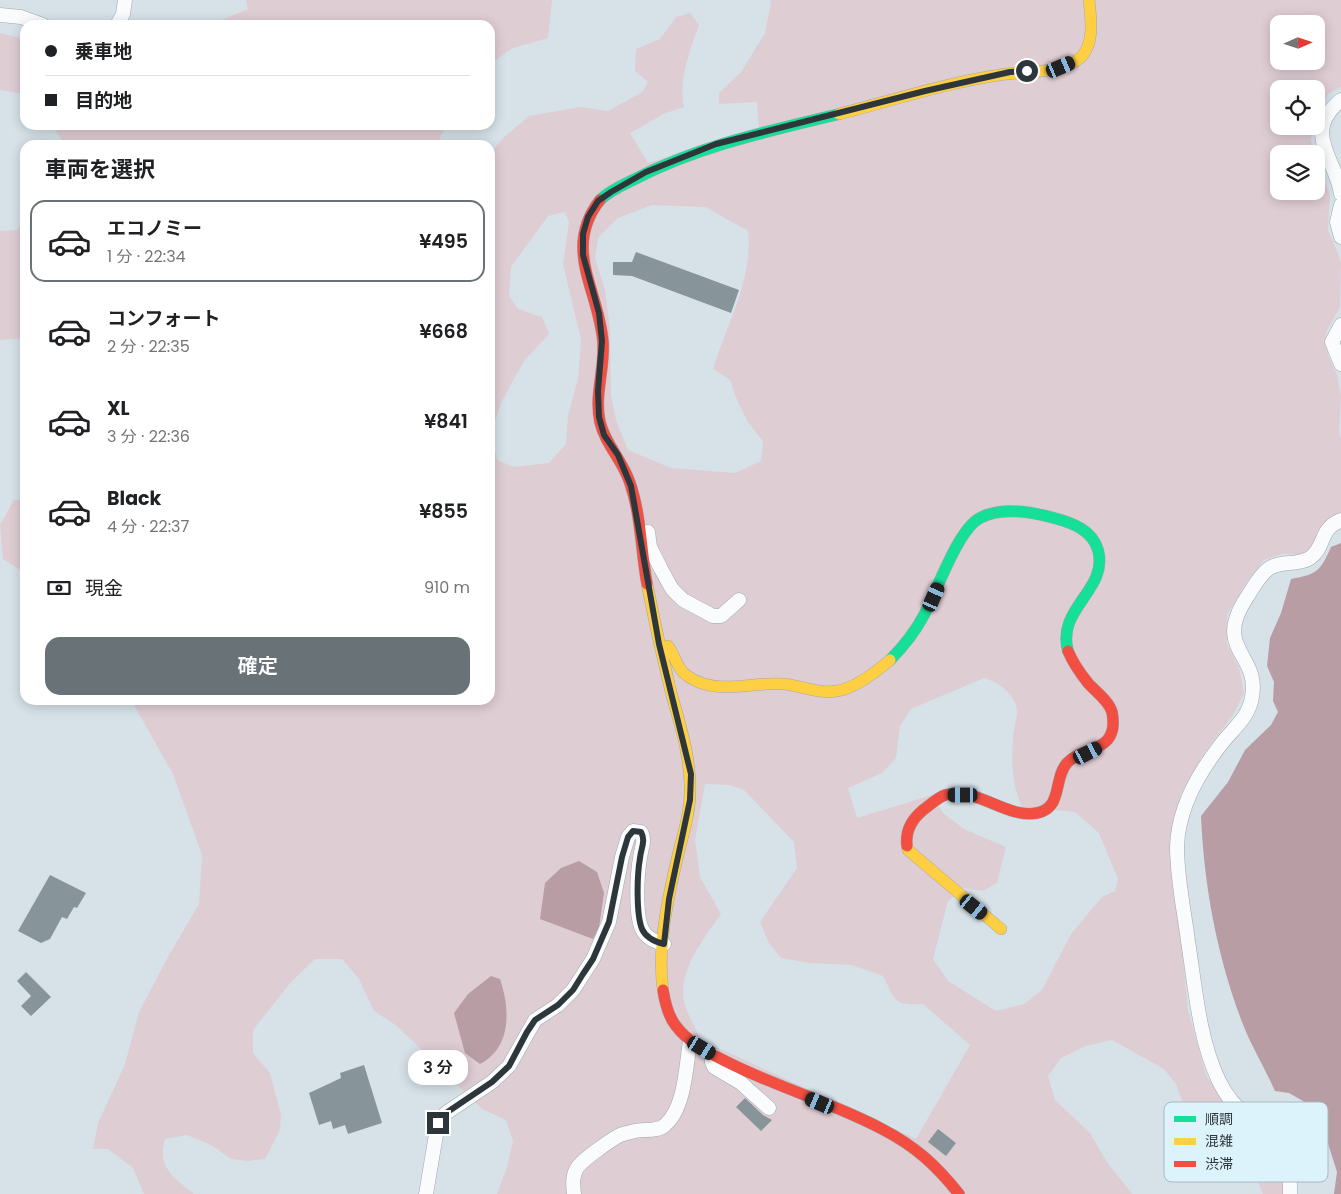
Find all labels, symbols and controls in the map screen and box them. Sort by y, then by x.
north arrow [1270,15,1325,70]
map controls [1270,15,1325,200]
text: 乗車地 [75,38,132,65]
car [1044,54,1077,80]
route start [1016,60,1038,82]
button: locate [1270,80,1325,135]
text: 目的地 [75,87,132,114]
button: layers [1270,145,1325,200]
text: 車両を選択 [45,154,155,185]
text: エコノミー [107,215,202,242]
icon: car [47,219,92,264]
text: ¥495 [419,228,468,255]
text: 1 分 · 22:34 [107,245,186,268]
text: コンフォート [107,305,220,332]
icon: car [47,309,92,354]
text: ¥668 [419,318,468,345]
text: 2 分 · 22:35 [107,335,190,358]
text: XL [107,395,130,422]
icon: car [47,399,92,444]
text: ¥841 [424,408,468,435]
text: 3 分 · 22:36 [107,425,190,448]
text: Black [107,485,161,512]
icon: car [47,489,92,534]
text: ¥855 [419,498,468,525]
text: 4 分 · 22:37 [107,515,189,538]
icon: cash [45,574,73,602]
text: 現金 [85,575,123,602]
text: 910 m [424,576,470,599]
car [921,580,946,614]
button: 確定 [45,637,470,695]
car [1071,740,1104,766]
car [948,788,978,803]
car [957,892,990,922]
car [685,1034,718,1062]
callout: 3 分 [408,1050,468,1086]
text: 3 分 [423,1056,453,1079]
car [803,1090,836,1116]
legend [1164,1102,1328,1182]
text: 順調 [1205,1109,1233,1129]
route end [427,1112,449,1134]
text: 混雑 [1205,1131,1233,1151]
text: 渋滞 [1205,1154,1233,1174]

